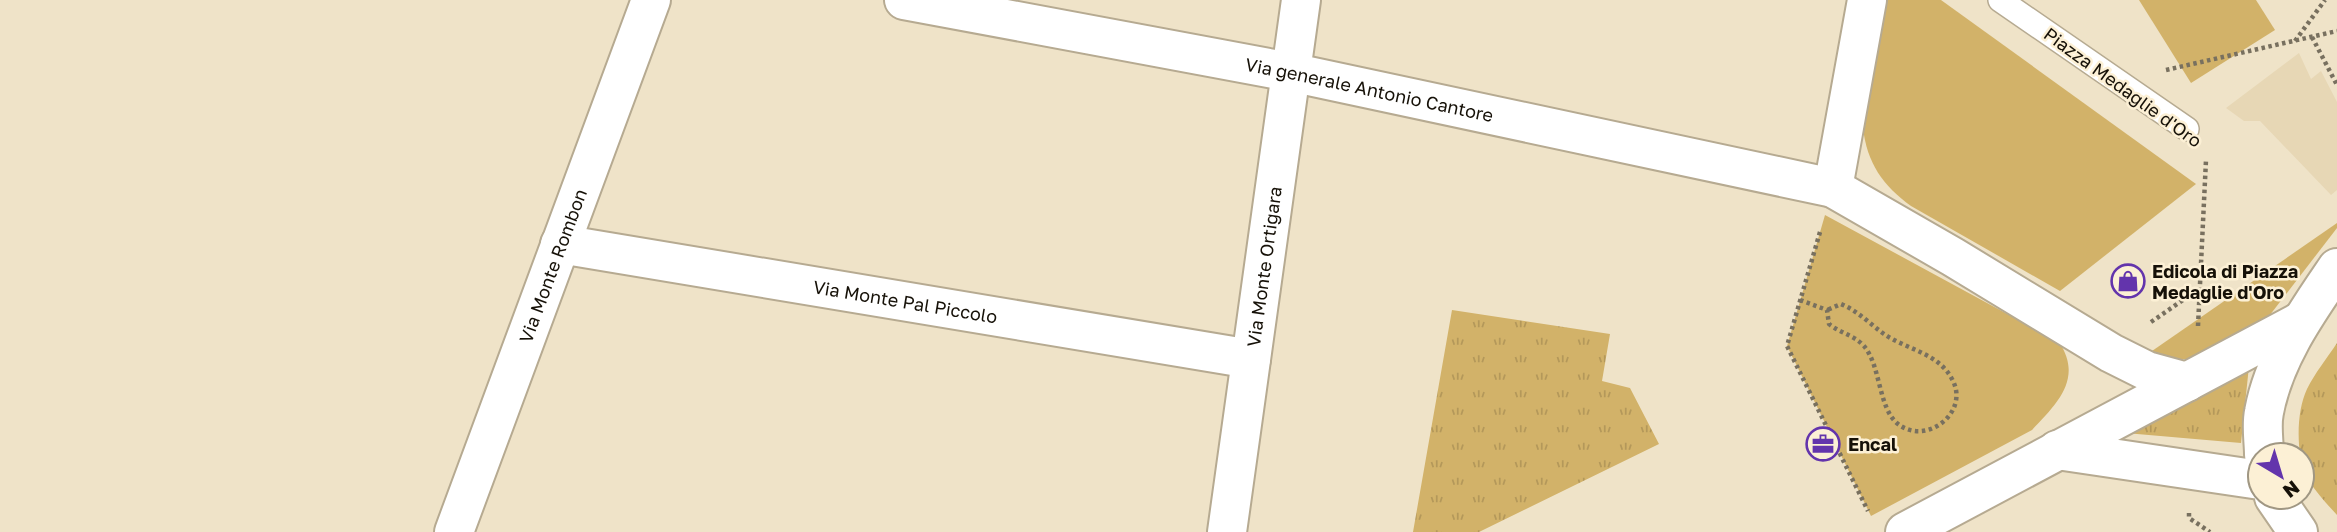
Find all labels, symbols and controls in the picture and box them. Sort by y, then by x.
street label: Piazza Medaglie d'Oro [2040,22,2206,152]
street label: Via generale Antonio Cantore [1244,53,1496,126]
street label: Via Monte Ortigara [1242,185,1286,348]
street label: Via Monte Rombon [514,186,591,346]
place label: Edicola di Piazza Medaglie d'Oro [2152,260,2298,303]
shop icon: Edicola di Piazza Medaglie d'Oro [2109,262,2147,300]
street label: Via Monte Pal Piccolo [811,275,999,328]
office icon: Encal [1804,425,1842,463]
place label: Encal [1848,433,1897,455]
north arrow [2246,441,2316,511]
text: N [2279,476,2305,503]

